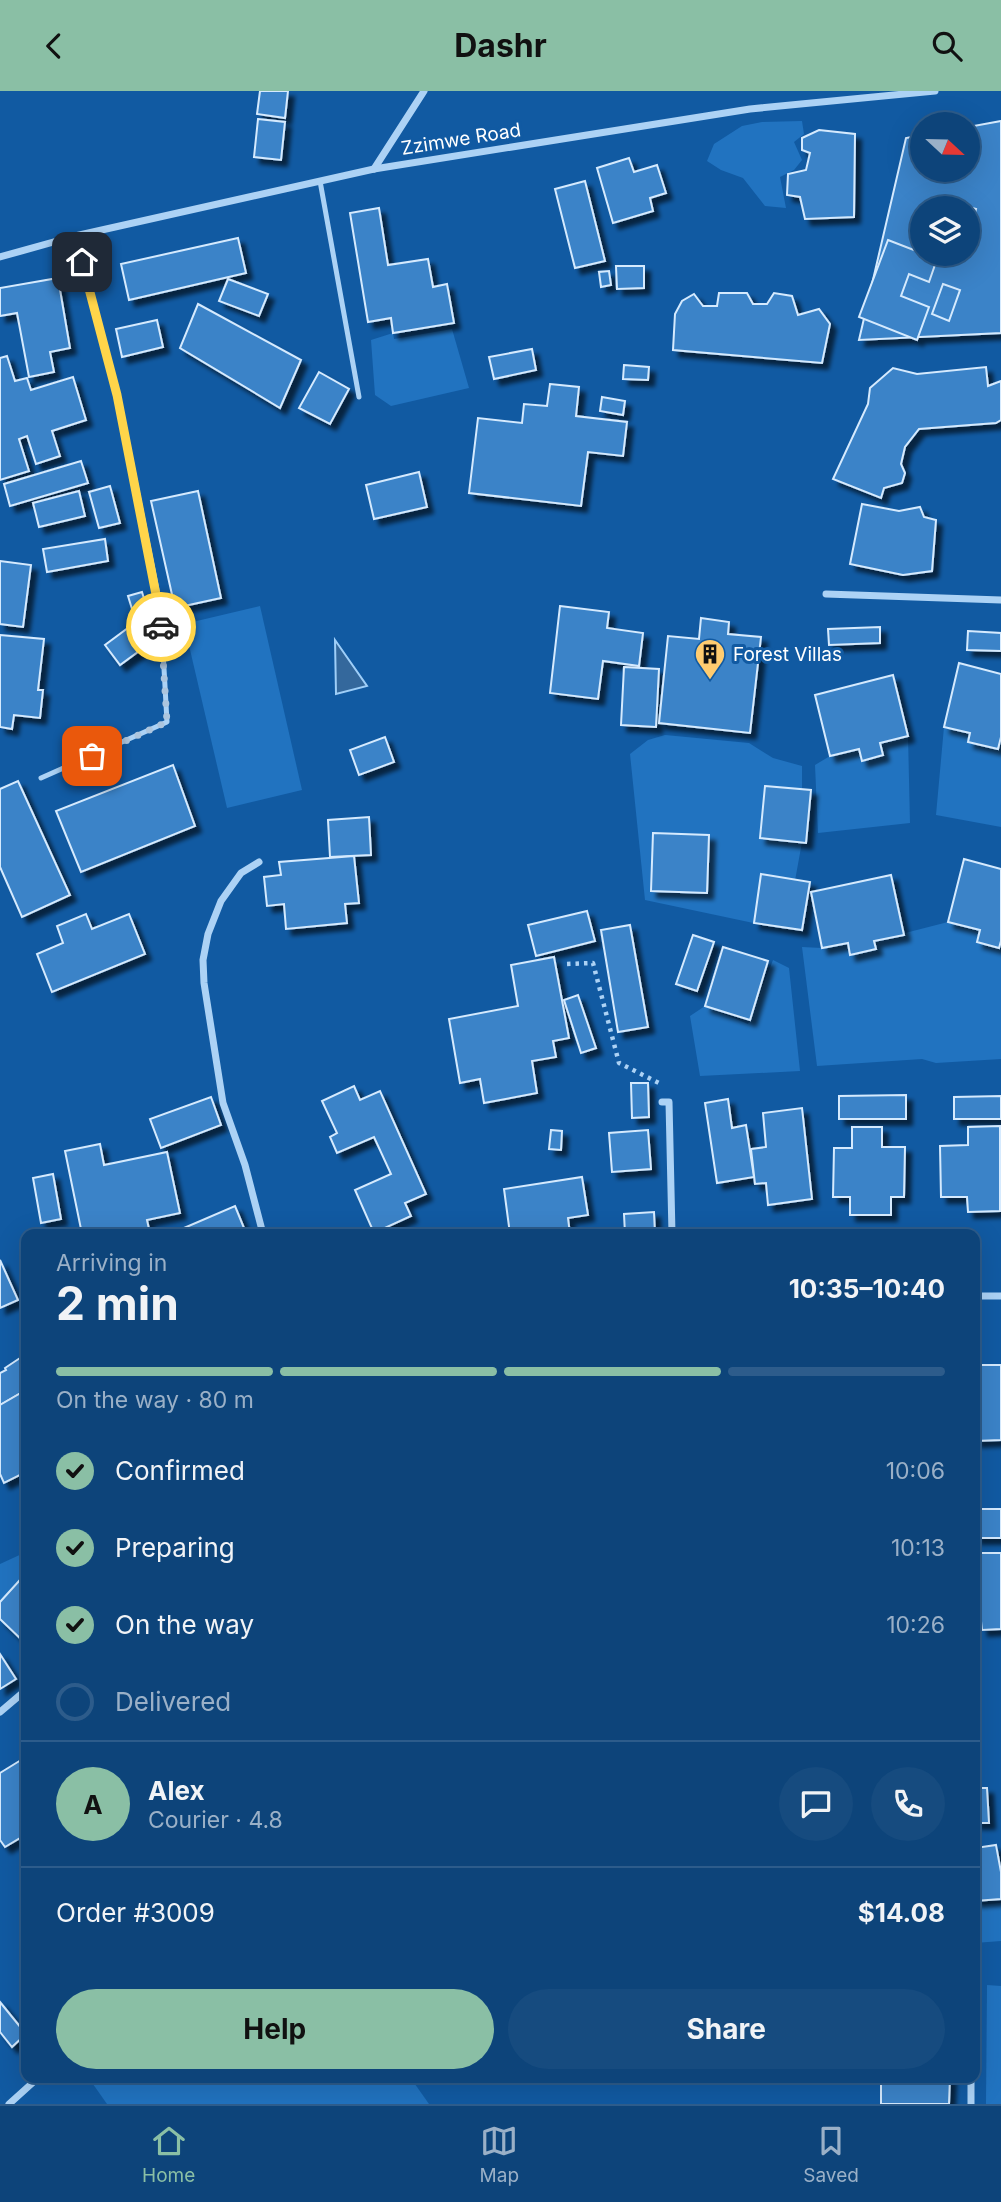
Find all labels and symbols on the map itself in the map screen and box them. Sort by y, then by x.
north arrow [910,112,980,182]
street label: Zzimwe Road [399,118,523,160]
pin [52,232,112,292]
courier [126,592,196,662]
building icon: Forest Villas [693,637,727,681]
place label: Forest Villas [733,643,842,666]
pin [62,726,122,786]

